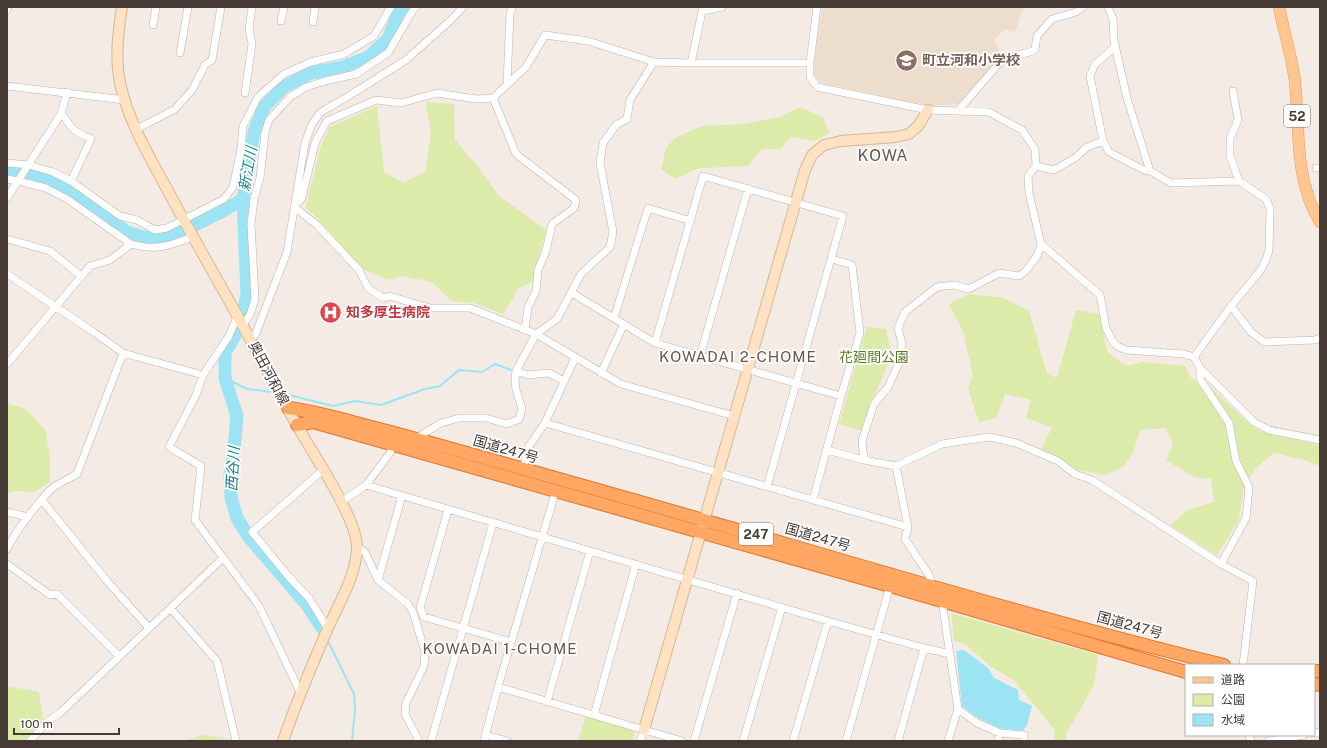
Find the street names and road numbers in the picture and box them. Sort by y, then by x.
road number: 52 [1284,105,1310,127]
street label: 奥田河和線 [246,338,292,408]
street label: 国道247号 [471,432,541,466]
street label: 国道247号 [783,520,853,554]
road number: 247 [739,523,773,545]
street label: 国道247号 [1095,609,1165,641]

